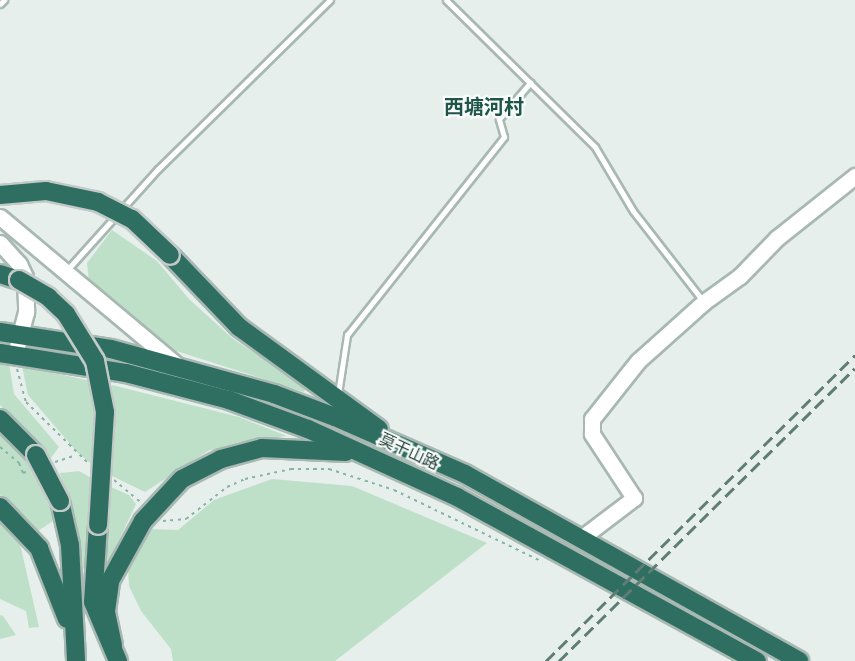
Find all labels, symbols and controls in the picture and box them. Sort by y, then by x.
district label: 西塘河村 [444,95,524,119]
street label: 莫干山路 [376,430,442,474]

